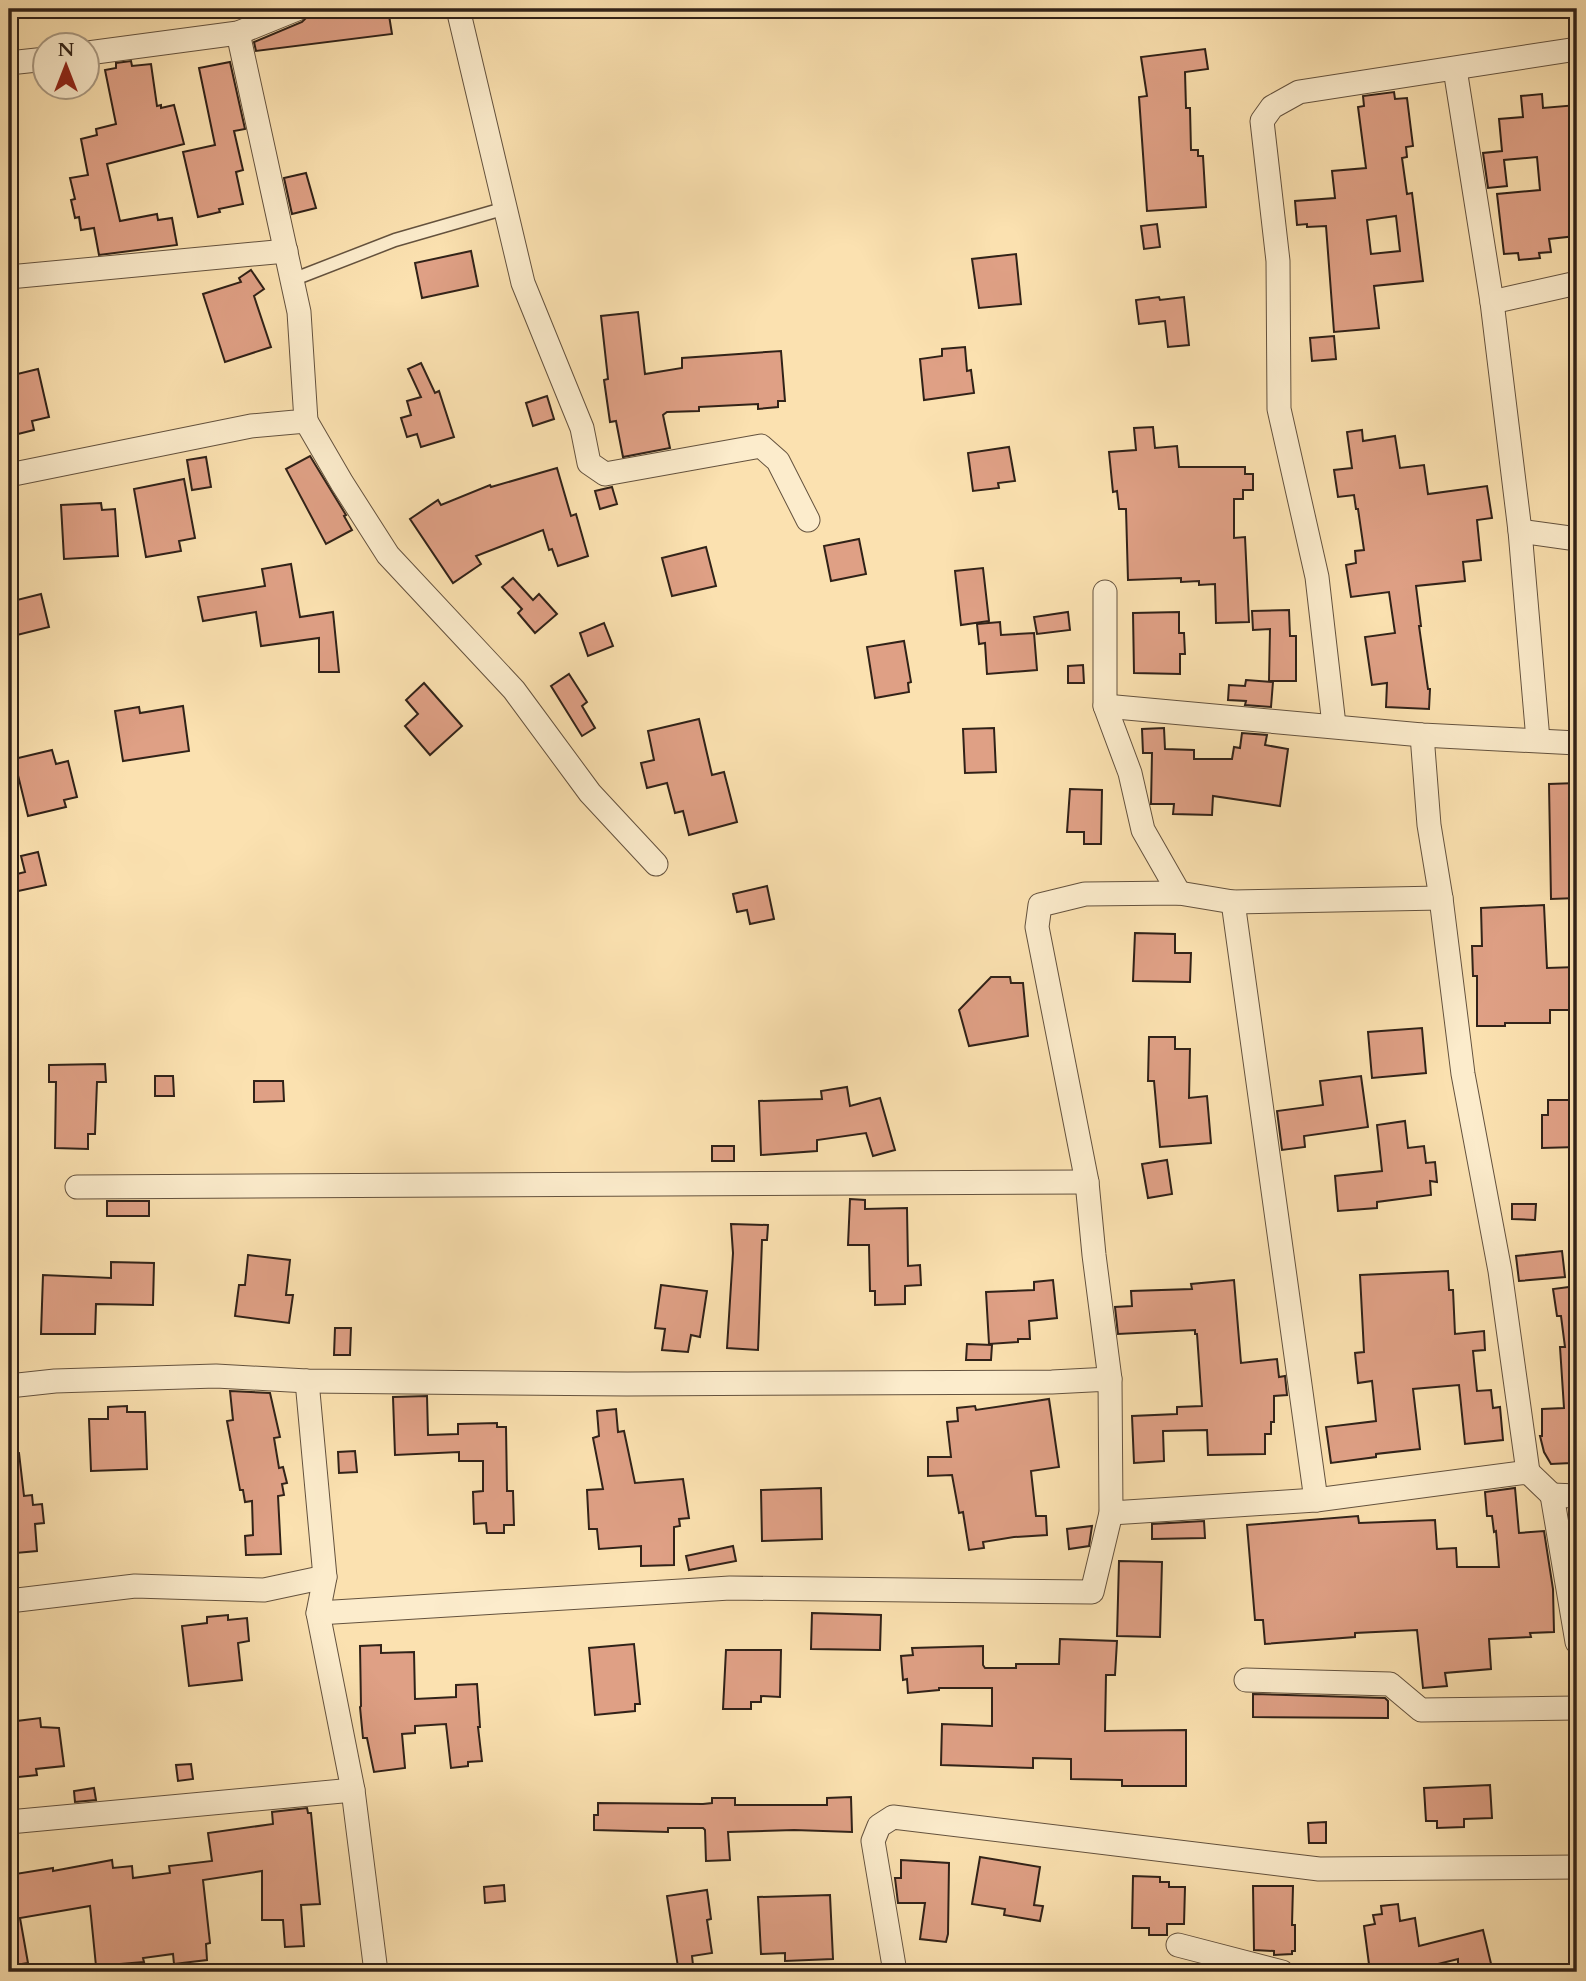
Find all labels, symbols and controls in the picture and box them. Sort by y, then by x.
north arrow [32,32,102,102]
text: N [58,37,75,63]

